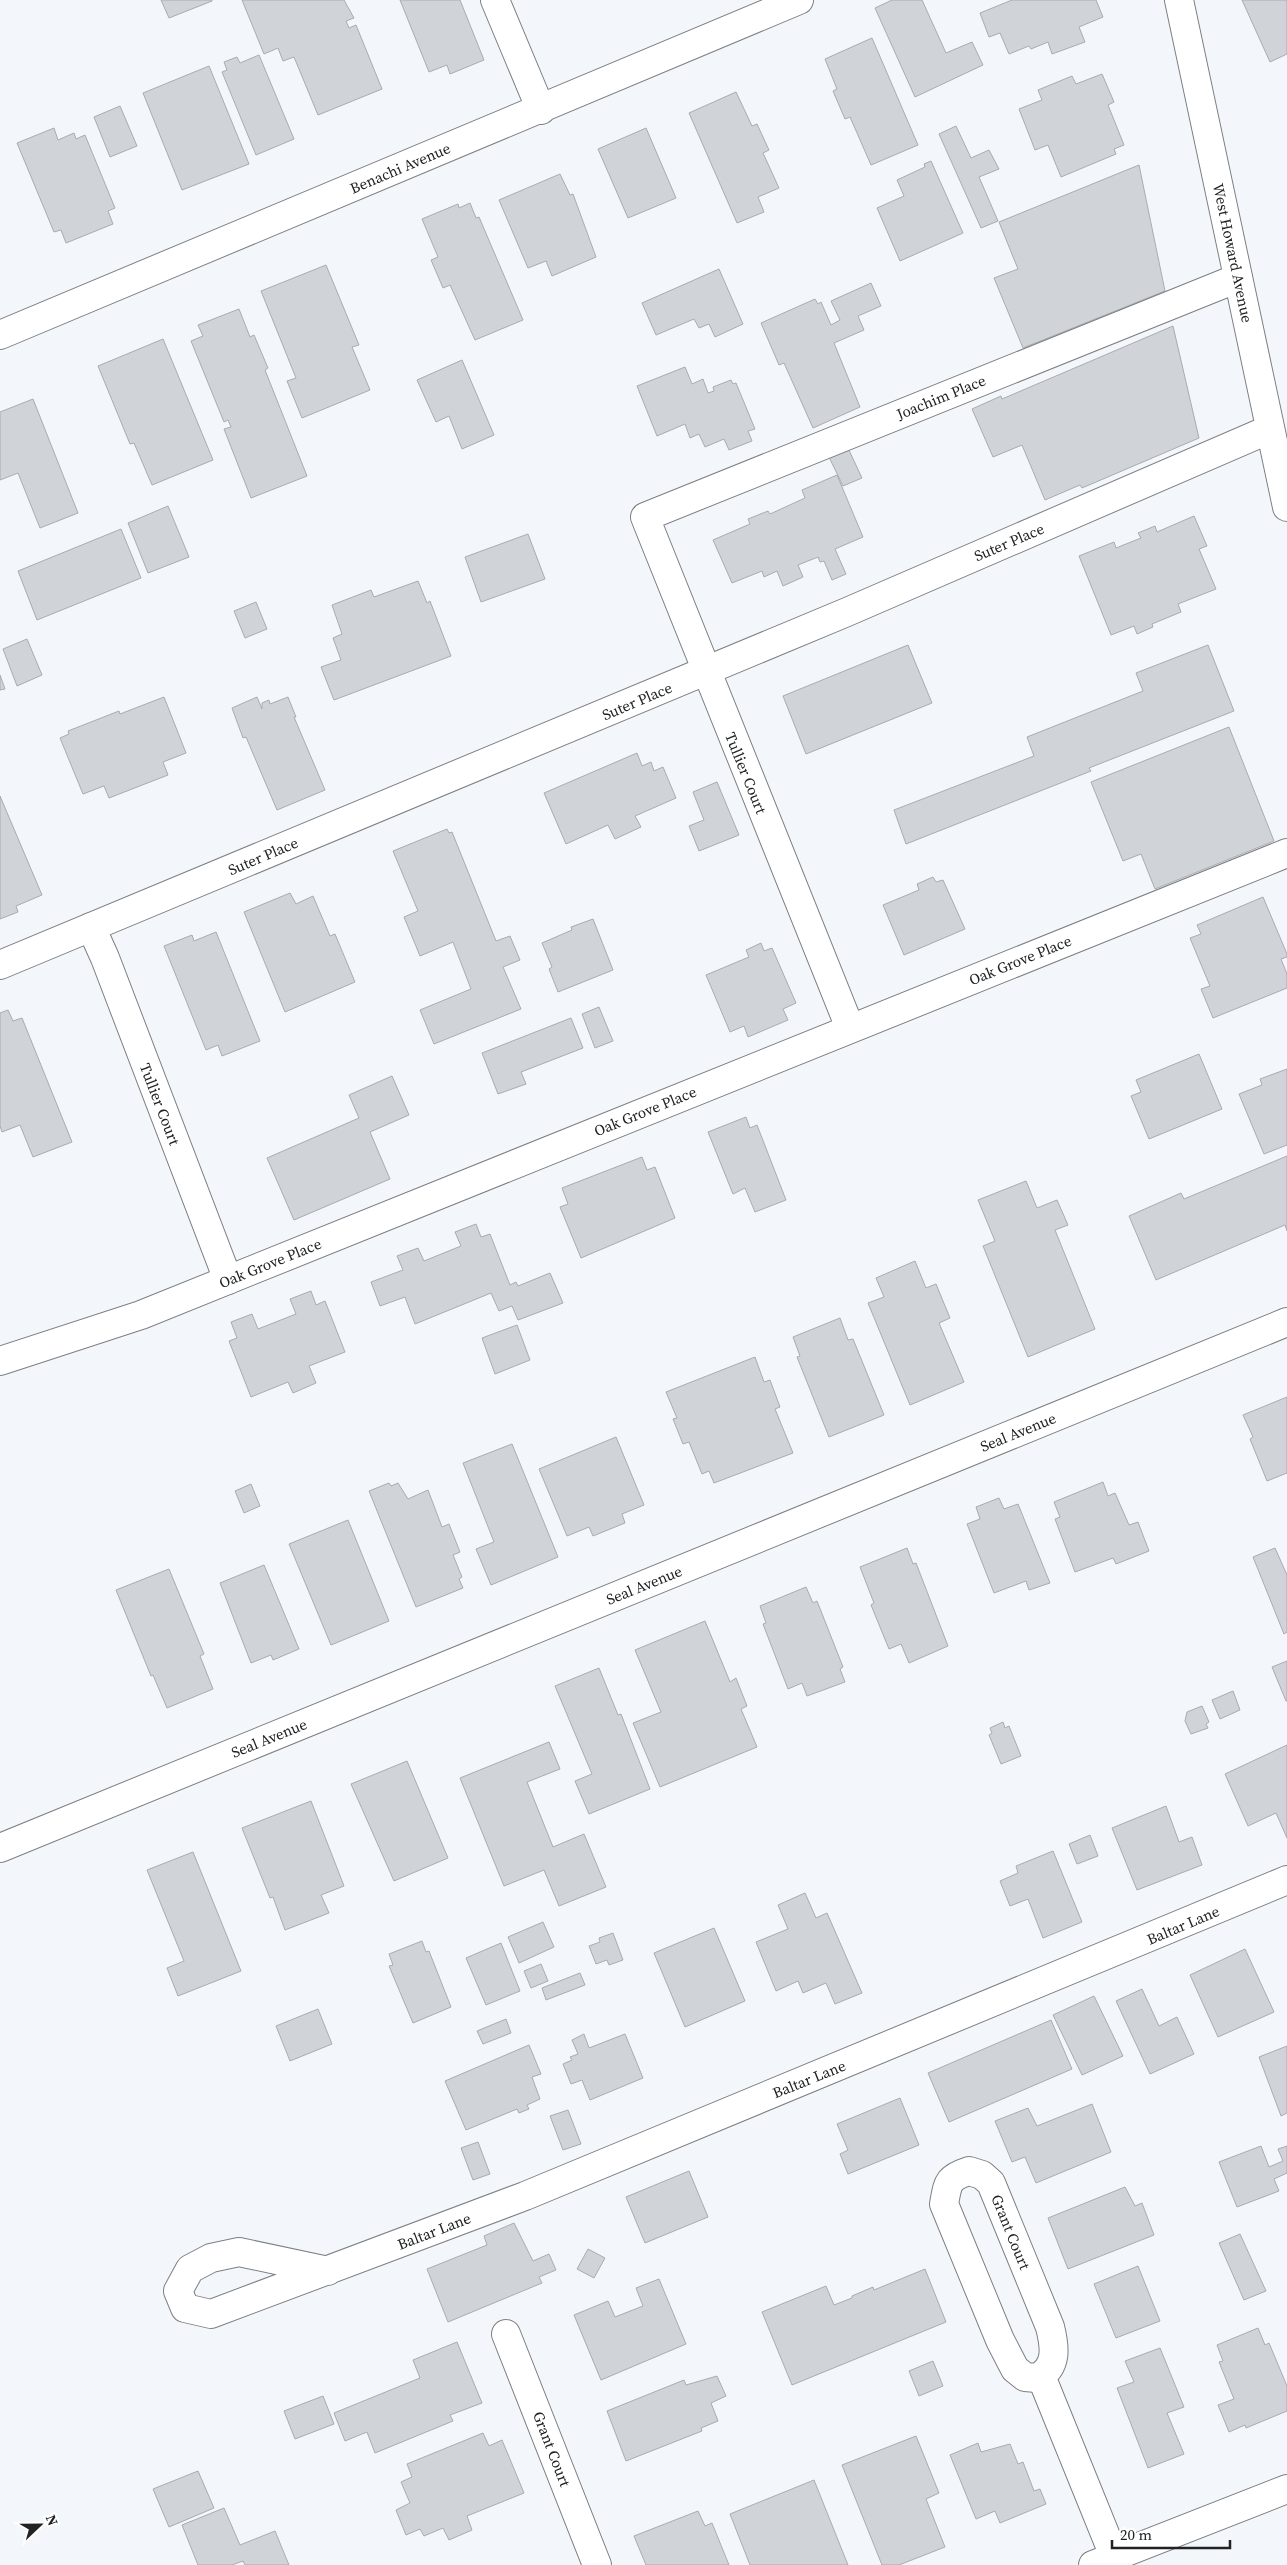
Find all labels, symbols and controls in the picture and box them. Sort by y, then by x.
street label: Benachi Avenue [347,137,454,199]
street label: West Howard Avenue [1208,181,1258,325]
street label: Joachim Place [892,369,989,425]
street label: Suter Place [971,518,1048,566]
street label: Suter Place [599,677,676,725]
street label: Tullier Court [720,729,772,817]
street label: Suter Place [225,832,302,880]
street label: Oak Grove Place [966,930,1075,990]
street label: Tullier Court [135,1060,185,1148]
street label: Oak Grove Place [591,1081,700,1141]
street label: Oak Grove Place [216,1233,325,1293]
street label: Seal Avenue [977,1407,1059,1457]
street label: Seal Avenue [603,1560,685,1610]
street label: Seal Avenue [228,1713,310,1763]
street label: Baltar Lane [1143,1900,1223,1950]
street label: Baltar Lane [769,2055,849,2103]
street label: Grant Court [986,2191,1036,2273]
street label: Baltar Lane [394,2207,474,2255]
street label: Grant Court [528,2408,576,2490]
north arrow [15,2500,65,2550]
text: N [41,2512,63,2529]
scale bar [1112,2518,1230,2550]
text: 20 m [1120,2524,1152,2545]

